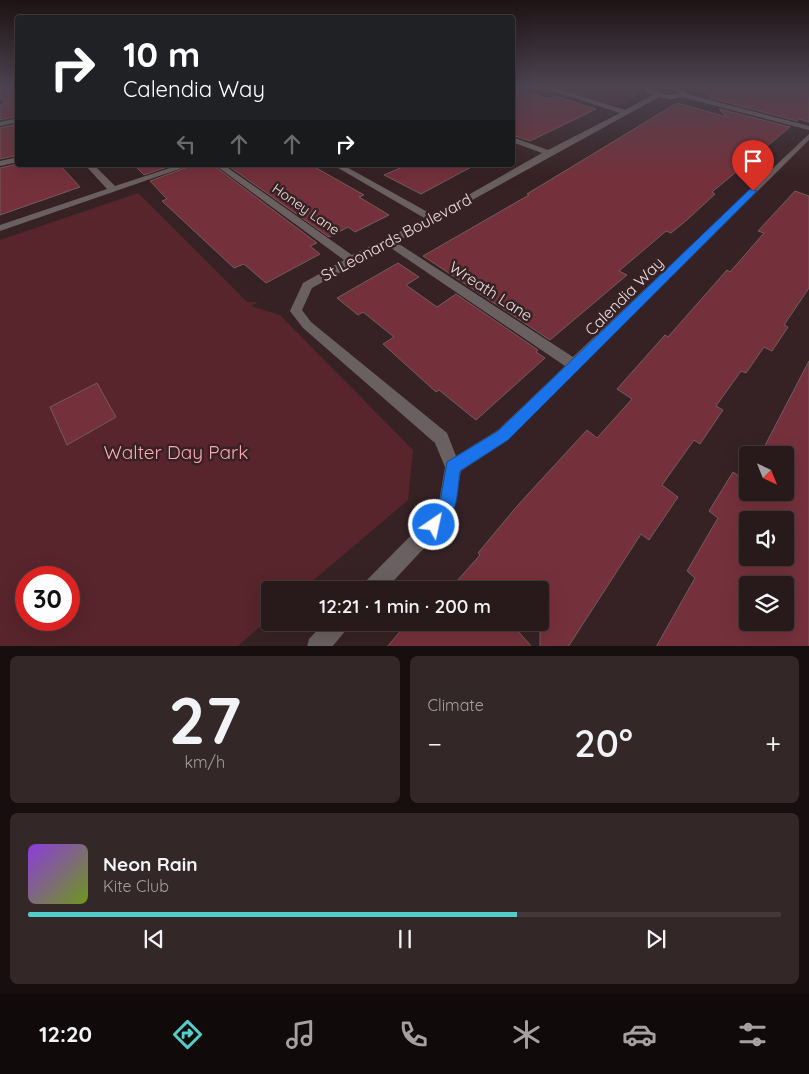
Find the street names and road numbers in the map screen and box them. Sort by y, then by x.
street label: Honey Lane [269,179,343,239]
street label: St Leonards Boulevard [317,189,475,285]
street label: Calendia Way [580,252,668,340]
street label: Wreath Lane [446,257,536,325]

